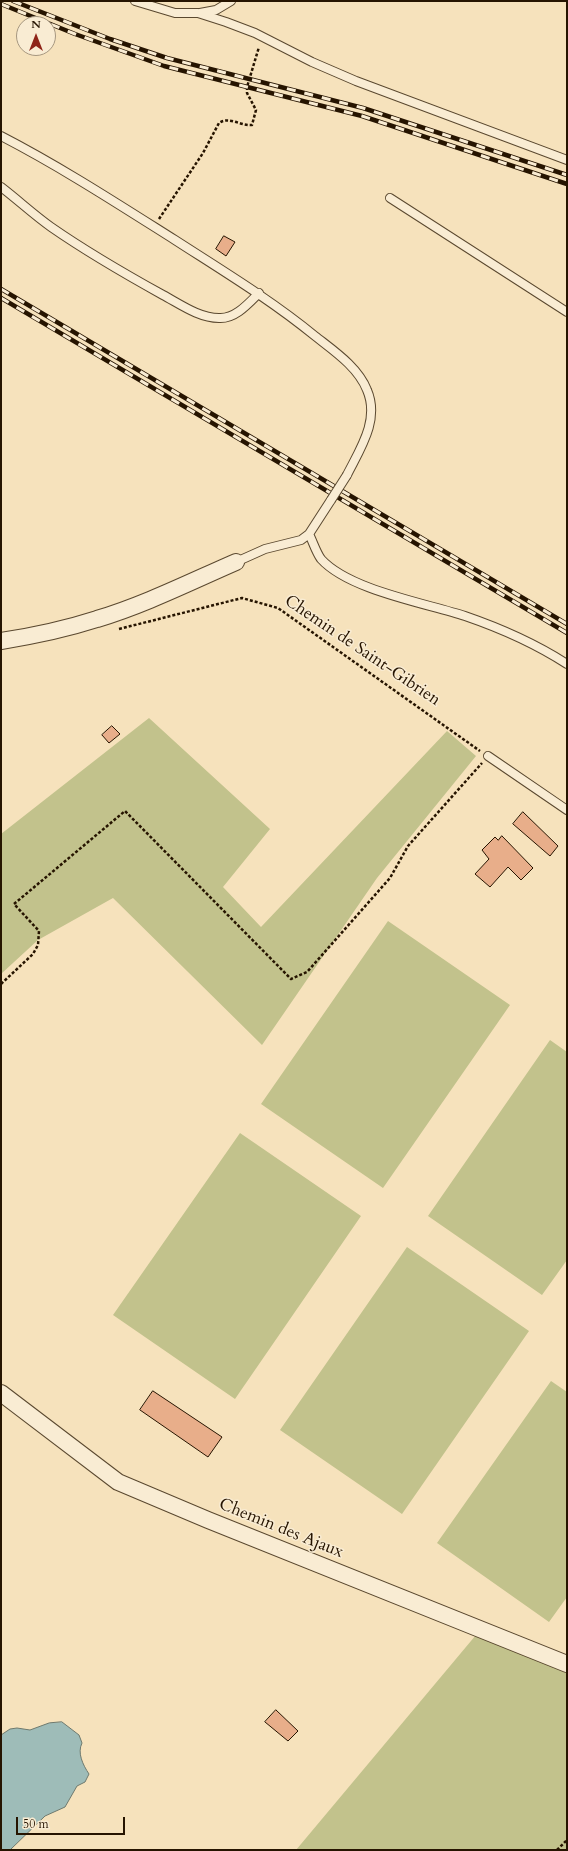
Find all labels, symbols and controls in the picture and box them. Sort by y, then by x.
north arrow [16,16,56,56]
text: N [31,17,41,32]
street label: Chemin de Saint-Gibrien [280,591,444,711]
street label: Chemin des Ajaux [216,1495,346,1563]
scale bar [18,1809,127,1835]
text: 50 m [23,1816,49,1832]

